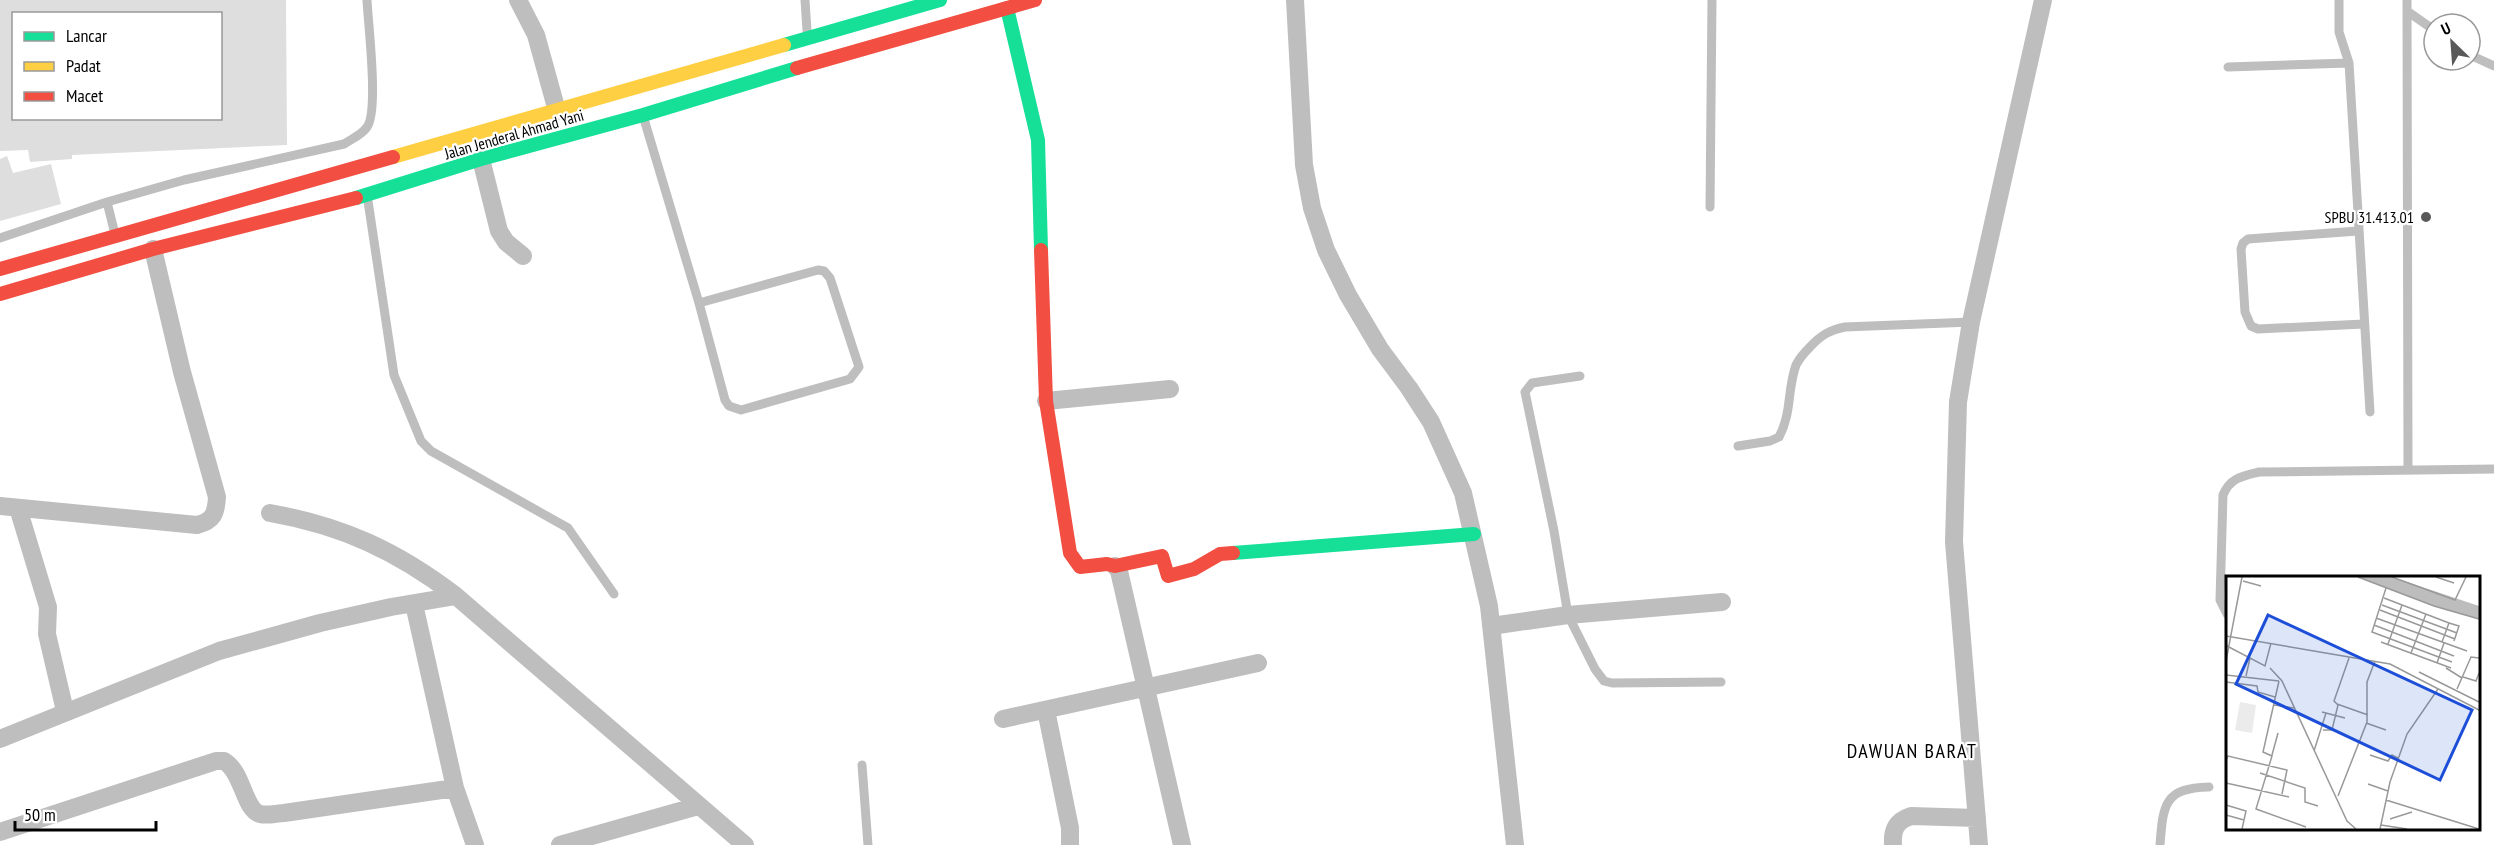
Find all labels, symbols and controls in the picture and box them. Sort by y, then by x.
legend [12,12,222,120]
north arrow [2422,12,2482,72]
text: U [2438,18,2454,39]
text: Lancar [66,24,107,47]
text: Padat [66,54,101,77]
text: Macet [66,84,103,107]
street label: Jalan Jenderal Ahmad Yani [441,105,586,164]
place label: SPBU 31.413.01 [2325,207,2414,227]
marker: SPBU 31.413.01 [2419,210,2433,224]
inset map [2226,576,2479,830]
district label: DAWUAN BARAT [1847,738,1977,764]
scale bar [15,794,156,832]
text: 50 m [24,803,56,826]

